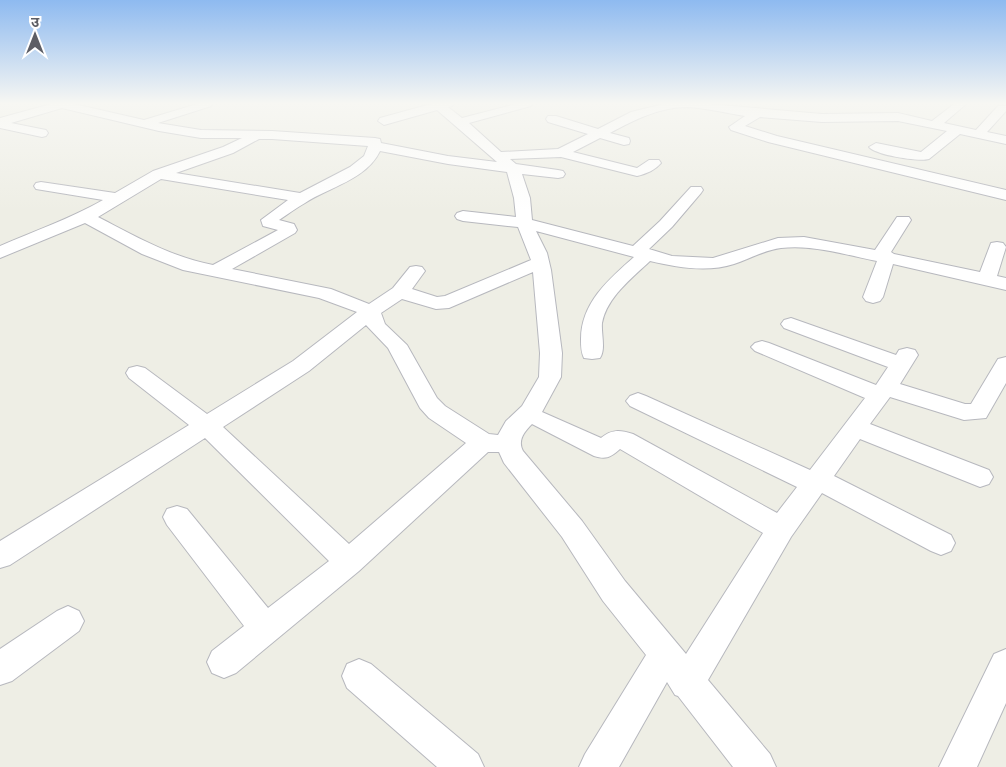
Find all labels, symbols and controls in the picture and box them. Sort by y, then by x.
north arrow [10,10,60,60]
text: उ [31,13,40,32]

